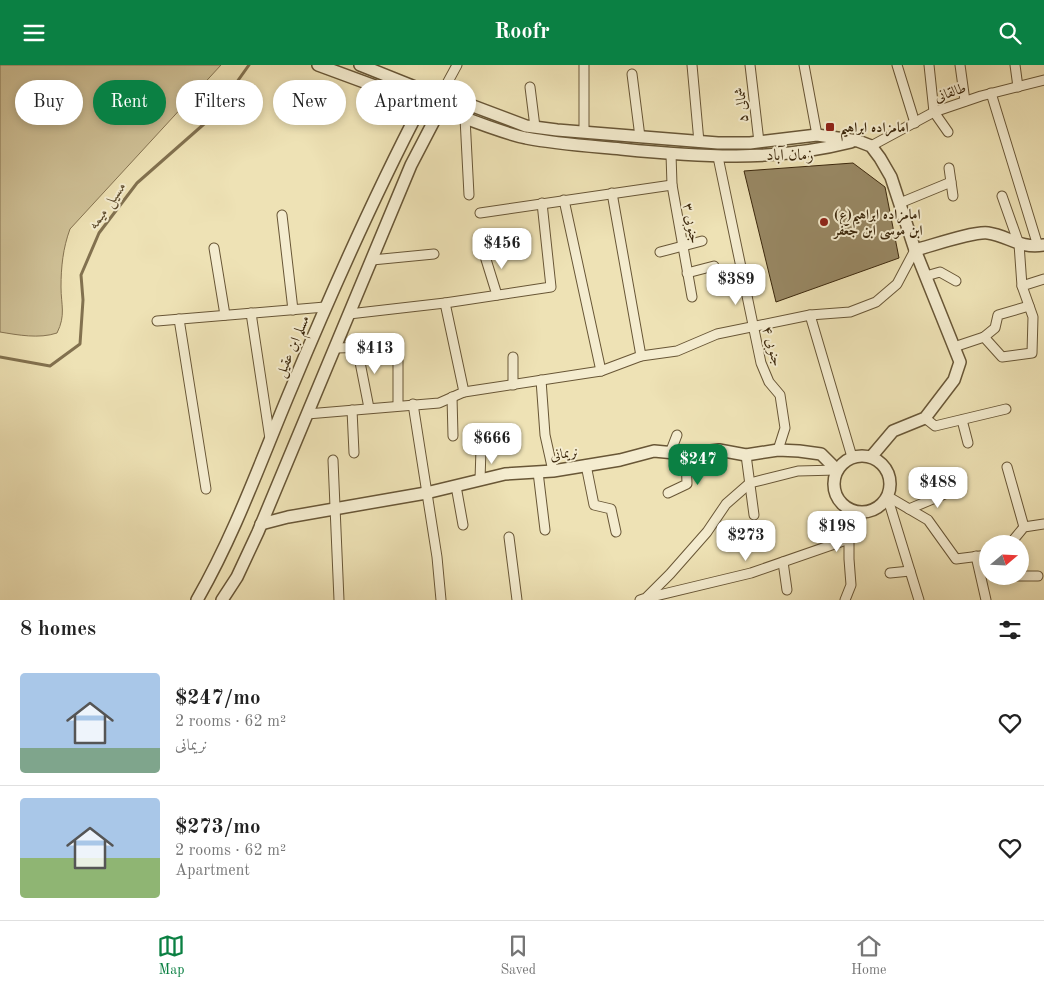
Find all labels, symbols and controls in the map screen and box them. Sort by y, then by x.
icon: menu [20,19,48,47]
icon: search [996,19,1024,47]
text: Roofr [494,21,550,43]
chip: Buy [15,80,83,125]
chip: Rent [93,80,166,125]
chip: Filters [176,80,263,125]
chip: New [273,80,346,125]
chip: Apartment [356,80,476,125]
street label: طالقانی [933,81,968,106]
street label: ۵ شمالی [733,87,752,123]
marker: امامزاده ابراهیم [824,121,836,133]
place label: امامزاده ابراهیم [840,121,909,142]
district label: زمان آباد [766,145,814,164]
water label: مسیل میمه [87,179,132,233]
street label: ۳ جنوبی [679,202,701,245]
place label: (ع)امامزاده ابراهیم ابن موسی ابن جعفر [832,208,923,240]
marker: (ع)امامزاده ابراهیم ابن موسی ابن جعفر [818,216,830,228]
pin: $456 [472,227,532,270]
text: $456 [483,236,521,252]
pin: $389 [706,263,766,306]
text: $389 [717,272,755,288]
street label: مسلم ابن عقیل [274,313,319,382]
street label: ۴ جنوبی [758,325,784,368]
pin: $413 [345,333,405,375]
text: $413 [356,341,394,357]
pin: $666 [462,423,522,465]
text: $666 [473,431,511,447]
pin: $247 [668,443,728,486]
street label: نریمانی [549,445,579,464]
text: $247 [679,452,717,468]
pin: $488 [908,467,968,509]
text: $488 [919,475,957,491]
pin: $198 [807,511,867,553]
pin: $273 [716,519,776,562]
text: $198 [818,519,856,535]
text: $273 [727,528,765,544]
north arrow [979,535,1029,585]
map controls [979,535,1029,585]
icon: filters [996,616,1024,644]
text: 8 homes [20,619,96,640]
text: $247/mo [175,688,261,709]
icon: home [60,693,120,753]
icon: heart [996,709,1024,737]
text: 2 rooms · 62 m² [175,714,286,730]
text: نریمانی [175,738,207,754]
text: $273/mo [175,817,261,838]
icon: home [60,818,120,878]
icon: heart [996,834,1024,862]
text: 2 rooms · 62 m² [175,843,286,859]
text: Apartment [175,863,250,879]
tab: Map [157,932,185,979]
tab: Saved [500,932,536,979]
tab: Home [851,932,887,979]

